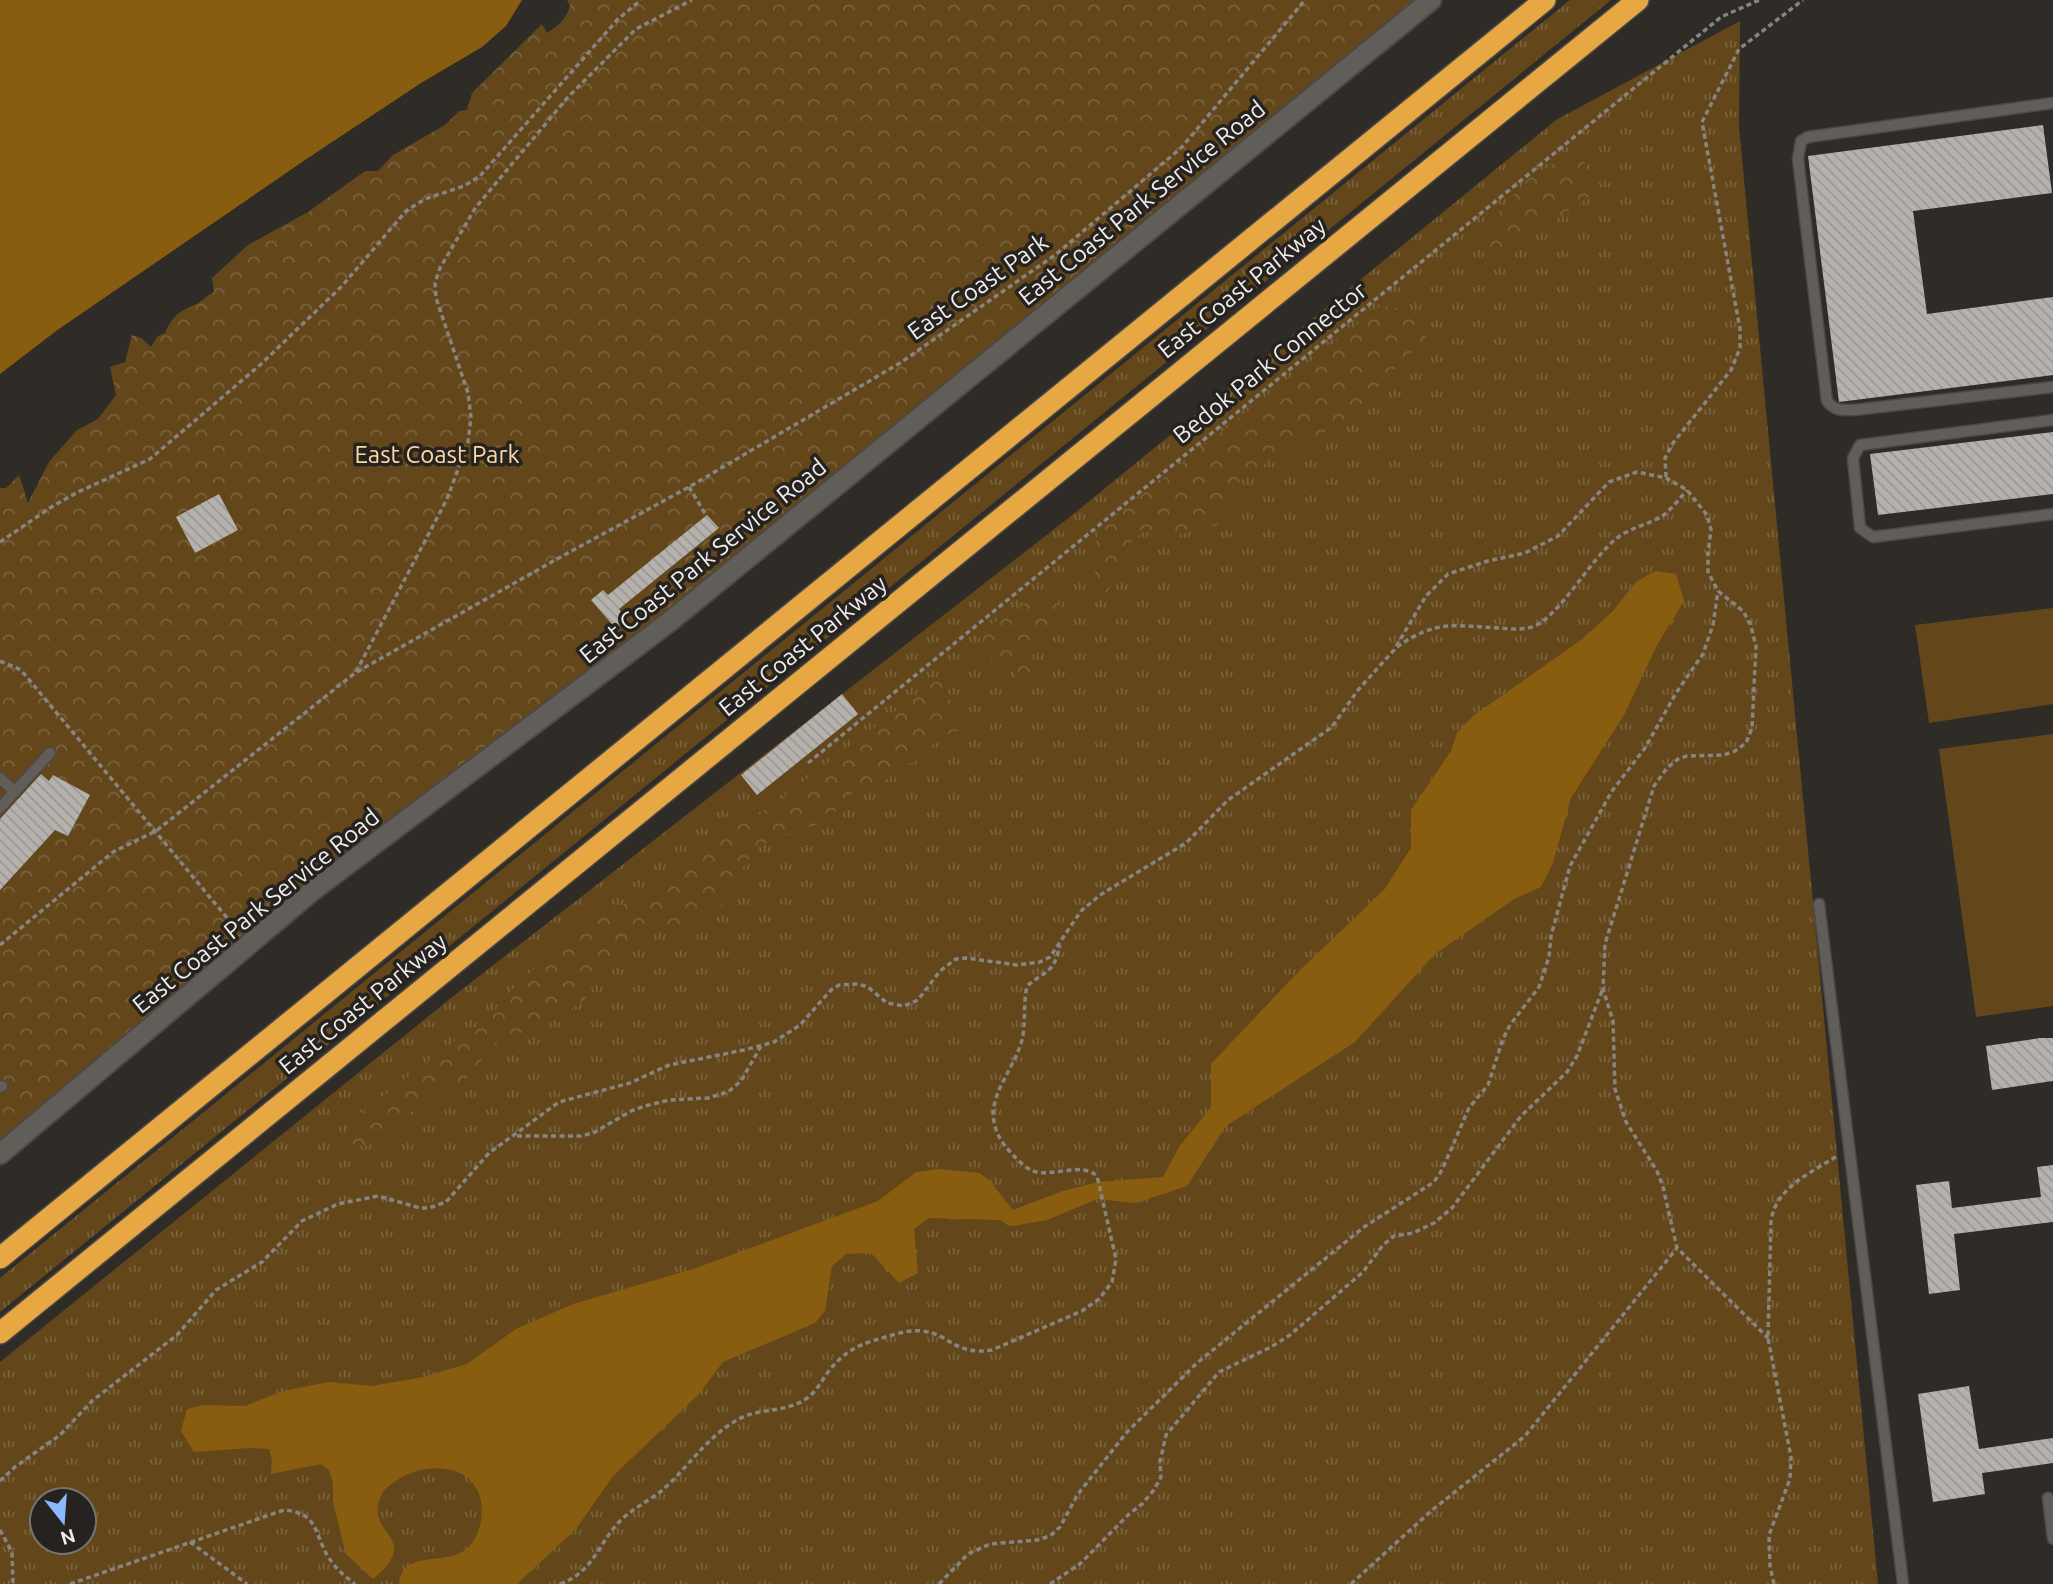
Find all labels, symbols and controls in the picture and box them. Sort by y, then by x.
street label: East Coast Park Service Road [1013,95,1270,310]
street label: East Coast Parkway [1152,211,1331,363]
street label: East Coast Park [902,228,1053,345]
street label: Bedok Park Connector [1168,276,1372,449]
park label: East Coast Park [354,441,520,468]
street label: East Coast Park Service Road [574,453,831,668]
street label: East Coast Parkway [713,569,892,721]
street label: East Coast Park Service Road [127,803,384,1018]
street label: East Coast Parkway [273,927,452,1079]
north arrow [28,1486,98,1556]
text: N [58,1525,78,1550]

